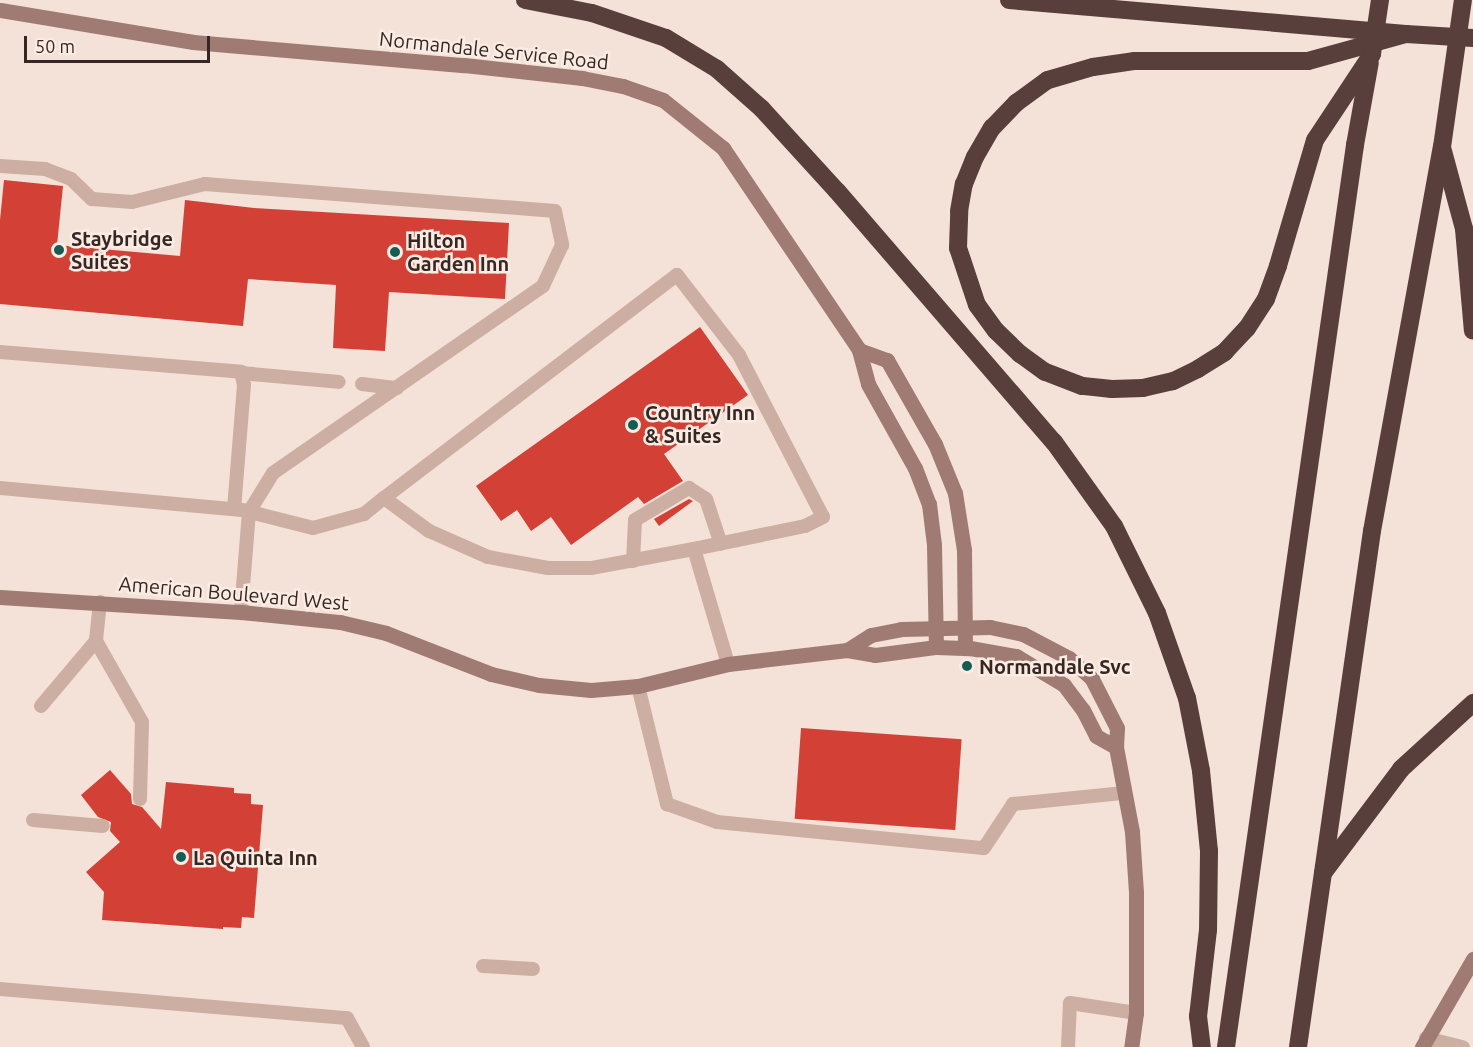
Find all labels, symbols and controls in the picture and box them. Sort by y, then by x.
scale bar [27,24,213,62]
street label: Normandale Service Road [378,26,610,74]
text: 50 m [35,36,75,56]
place label: Staybridge Suites [71,226,173,273]
place label: Hilton Garden Inn [407,228,509,275]
marker: Staybridge Suites [52,243,66,257]
marker: Hilton Garden Inn [388,245,402,259]
place label: Country Inn & Suites [645,401,755,448]
marker: Country Inn & Suites [626,418,640,432]
street label: American Boulevard West [118,571,350,615]
place label: Normandale Svc [979,654,1130,678]
marker: Normandale Svc [960,659,974,673]
place label: La Quinta Inn [193,845,318,869]
marker: La Quinta Inn [174,850,188,864]

